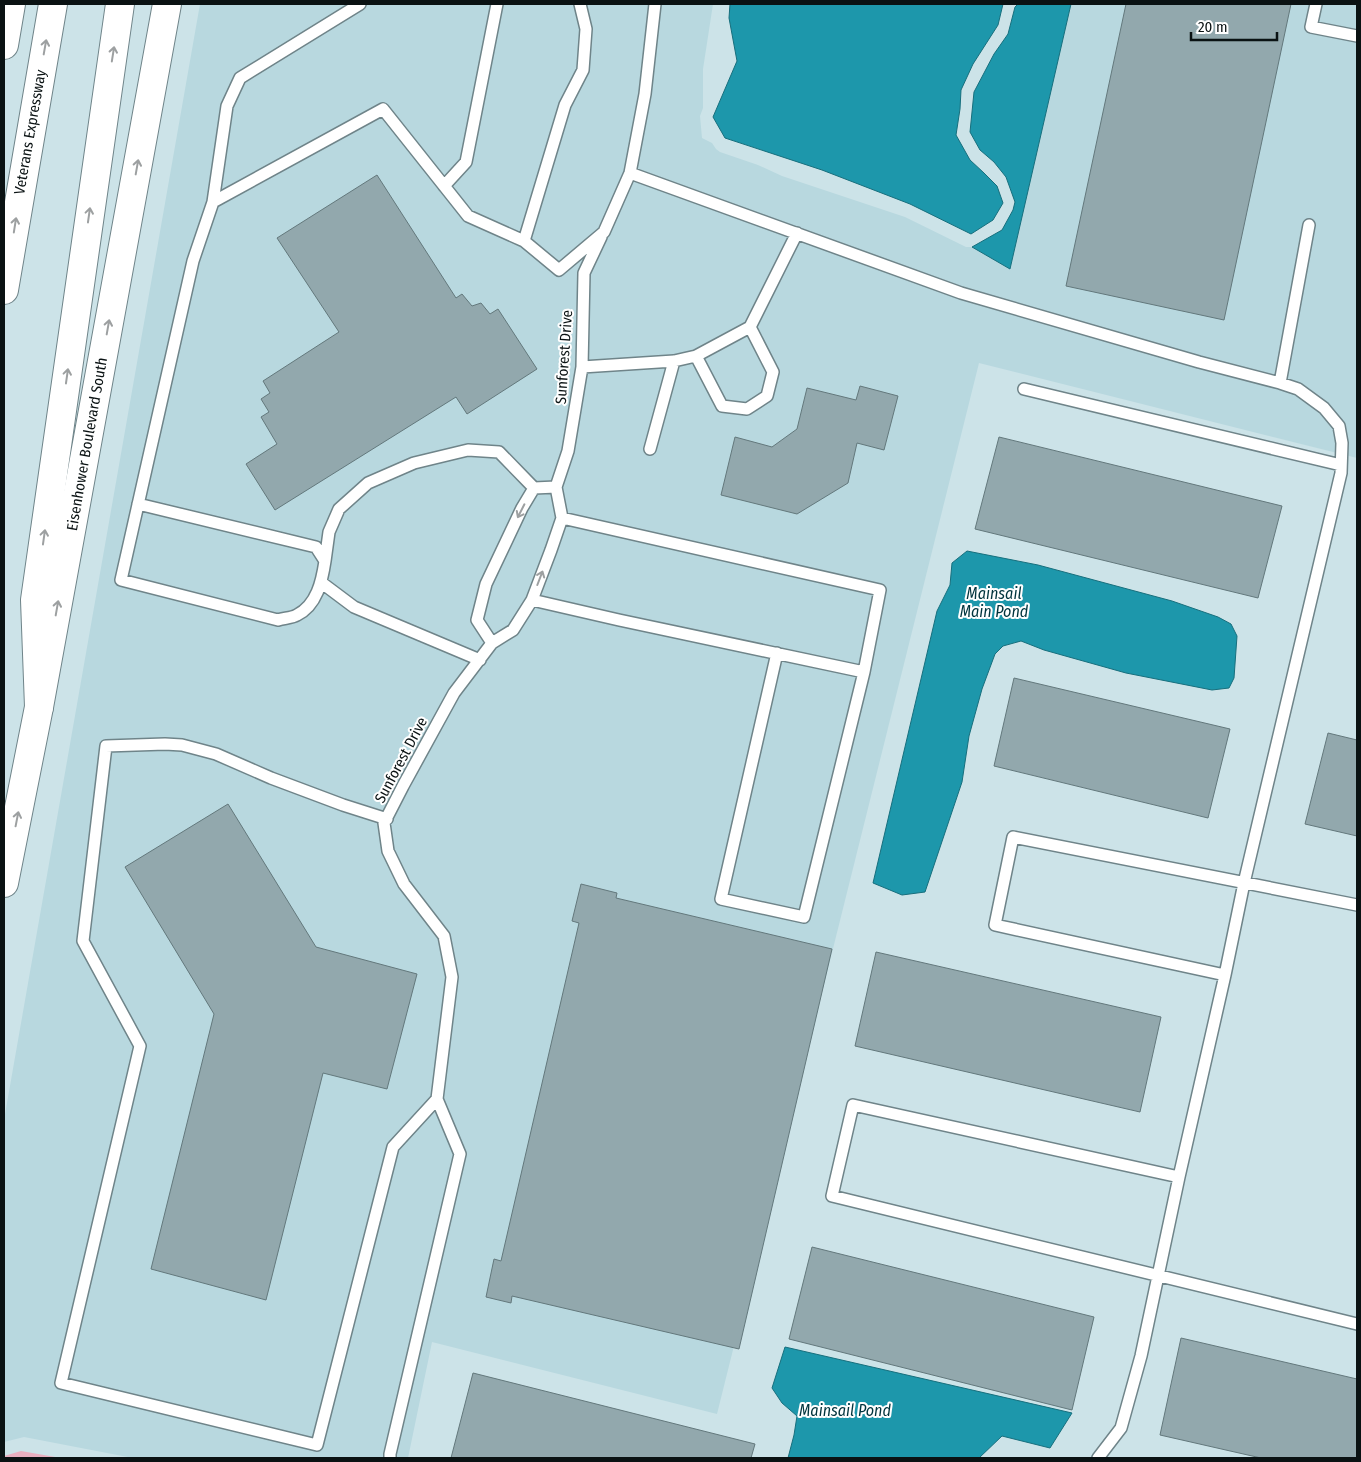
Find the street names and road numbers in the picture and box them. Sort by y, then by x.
street label: Veterans Expressway [10,68,50,196]
street label: Sunforest Drive [552,309,576,405]
street label: Eisenhower Boulevard South [63,356,111,532]
street label: Sunforest Drive [371,714,431,806]

